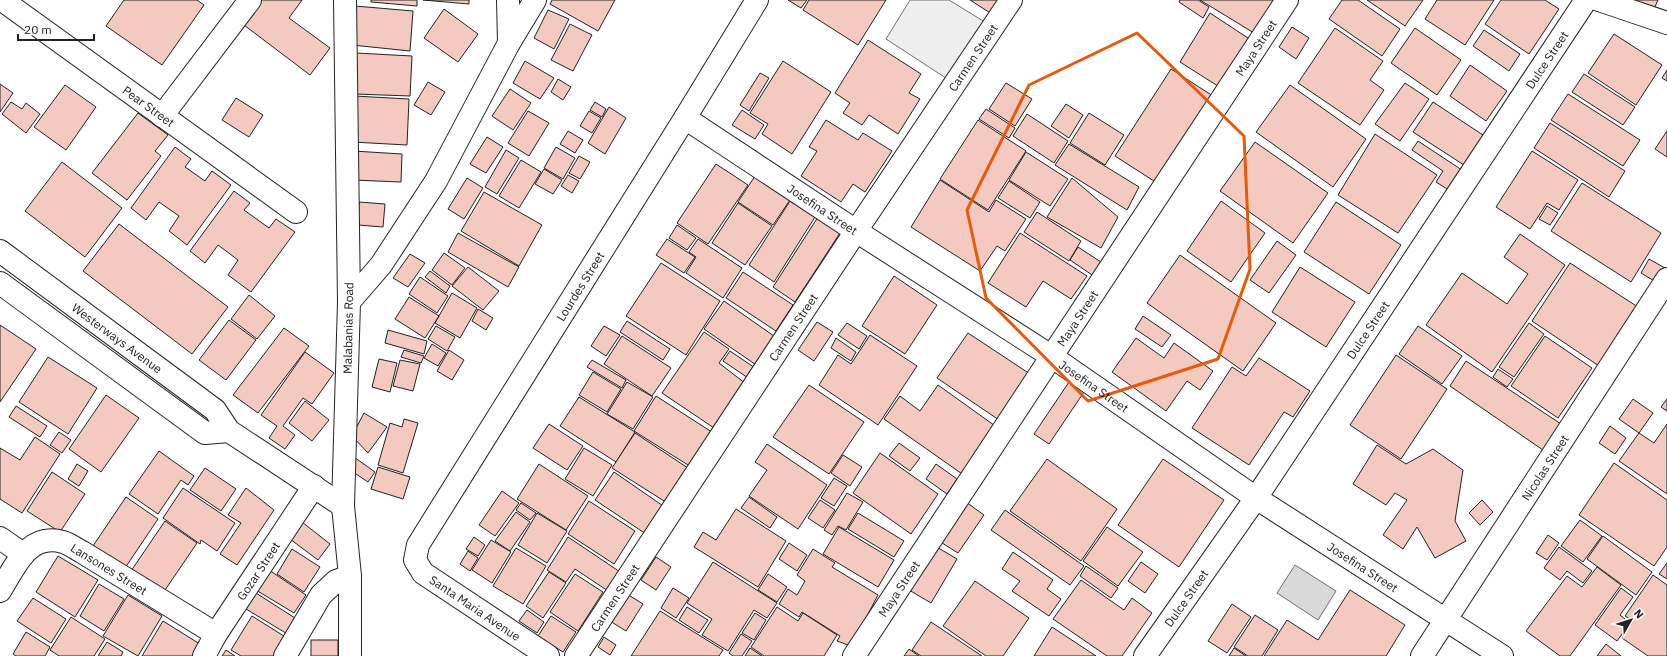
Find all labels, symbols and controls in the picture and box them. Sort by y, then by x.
scale bar [18,16,94,42]
street label: Maya Street [1232,17,1280,78]
street label: Carmen Street [945,21,1000,94]
text: 20 m [24,22,52,37]
street label: Dulce Street [1522,28,1571,91]
street label: Pear Street [120,82,178,130]
street label: Josefina Street [785,180,861,238]
street label: Lourdes Street [553,249,607,324]
street label: Malabanias Road [340,282,356,374]
street label: Maya Street [1053,287,1101,349]
street label: Carmen Street [765,290,820,364]
street label: Dulce Street [1343,298,1392,362]
street label: Westerways Avenue [69,300,166,376]
street label: Josefina Street [1056,357,1132,415]
street label: Nicolas Street [1518,432,1571,503]
street label: Josefina Street [1325,538,1401,595]
street label: Gozar Street [233,539,283,603]
street label: Lansones Street [68,540,150,598]
street label: Maya Street [875,557,923,619]
street label: Carmen Street [587,561,642,634]
street label: Dulce Street [1161,566,1211,629]
street label: Santa Maria Avenue [427,572,524,644]
north arrow [1611,600,1651,640]
text: N [1631,606,1647,621]

